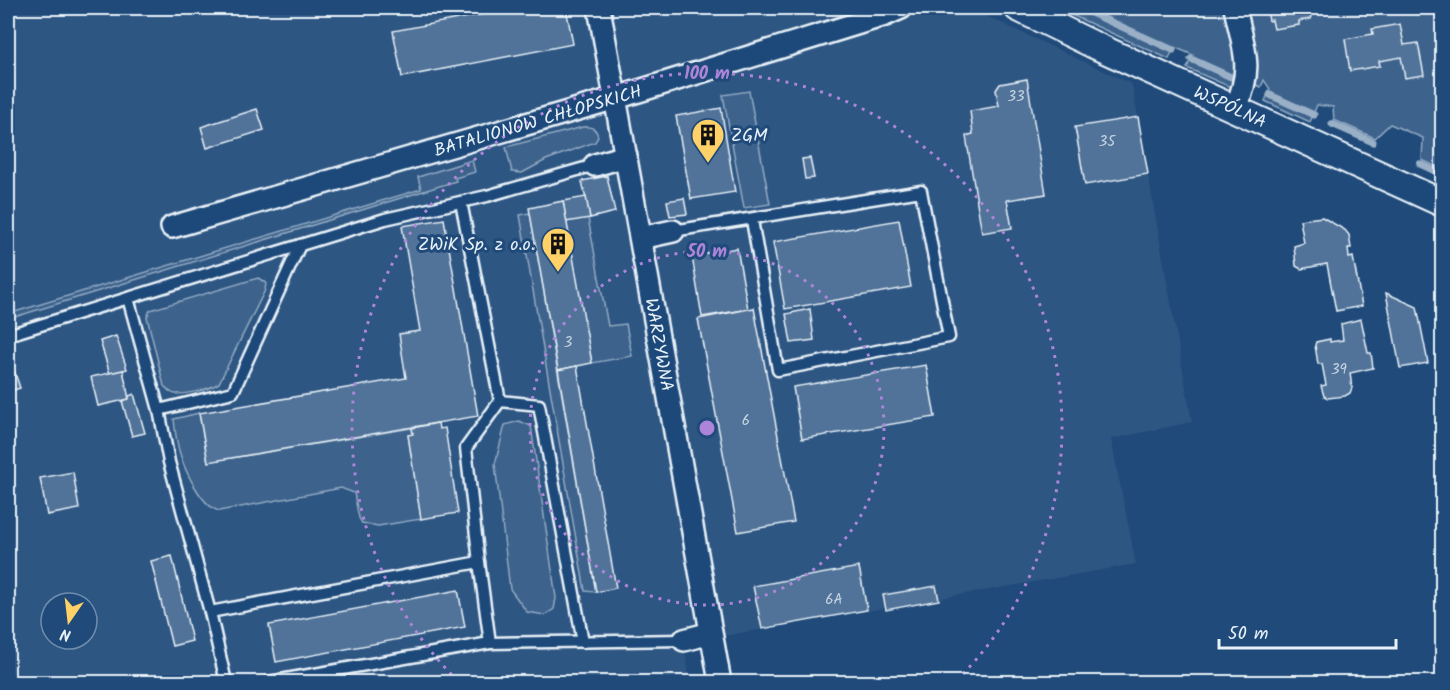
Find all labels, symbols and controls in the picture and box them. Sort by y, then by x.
text: 100 m [684,60,730,89]
street label: BATALIONÓW CHŁOPSKICH [431,78,646,166]
street label: WSPÓLNA [1188,79,1271,137]
house number: 33 [1007,85,1025,109]
building icon: ZGM [690,117,726,164]
place label: ZGM [731,122,768,151]
house number: 35 [1099,130,1116,154]
building icon: ZWiK Sp. z o.o. [540,226,576,273]
place label: ZWiK Sp. z o.o. [418,231,535,260]
text: 50 m [686,238,727,267]
street label: WARZYWNA [635,296,681,394]
house number: 3 [564,331,573,355]
house number: 39 [1331,358,1348,382]
house number: 6 [742,409,750,433]
centre of rings [697,418,717,438]
house number: 6A [825,588,843,612]
north arrow [39,591,99,651]
scale bar [1219,612,1396,650]
text: 50 m [1228,620,1268,649]
text: N [58,621,74,647]

